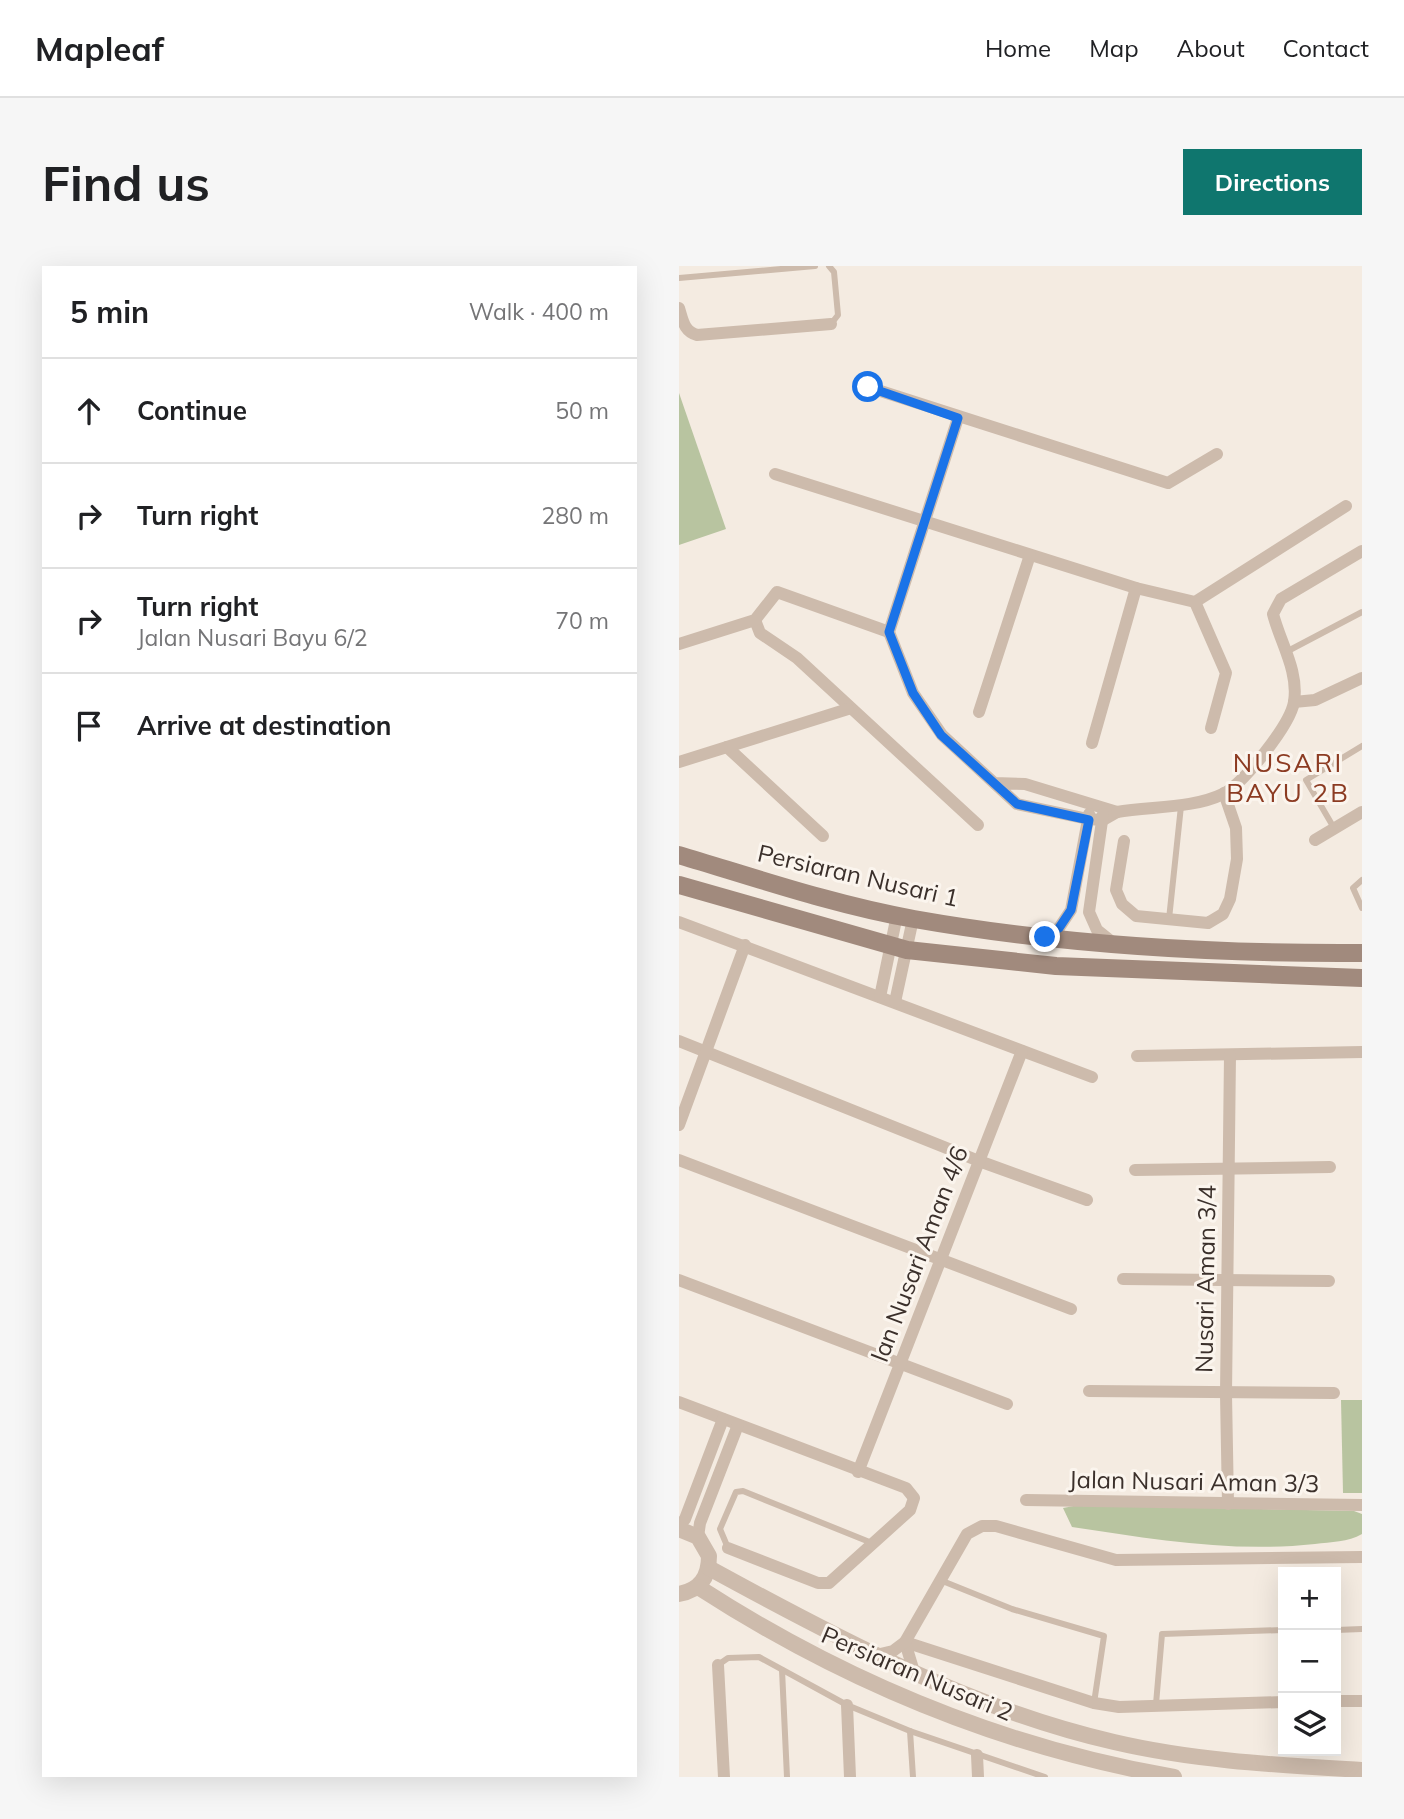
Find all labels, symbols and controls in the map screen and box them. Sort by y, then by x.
text: Mapleaf [35,28,164,69]
text: Home [985,33,1051,63]
text: Map [1089,33,1139,63]
text: About [1177,33,1245,63]
text: Contact [1283,33,1369,63]
button: Directions [1183,149,1362,215]
text: Find us [42,152,210,213]
text: 5 min [70,293,149,331]
text: Walk · 400 m [469,297,609,326]
route start [852,371,883,402]
icon: ahead [70,392,108,430]
text: Continue [137,394,247,427]
text: 50 m [555,396,609,425]
icon: right [70,497,108,535]
text: Turn right [137,499,258,532]
text: 280 m [541,501,609,530]
text: Turn right [137,590,258,623]
icon: right [70,602,108,640]
text: 70 m [555,606,609,635]
text: Jalan Nusari Bayu 6/2 [137,623,368,652]
icon: arrive [70,707,108,745]
text: Arrive at destination [137,709,392,742]
district label: NUSARI BAYU 2B [1226,746,1350,809]
street label: Persiaran Nusari 1 [755,837,962,913]
route end [1029,921,1060,952]
street label: lan Nusari Aman 4/6 [864,1142,974,1366]
street label: Nusari Aman 3/4 [1188,1185,1222,1373]
street label: Jalan Nusari Aman 3/3 [1068,1464,1320,1498]
map controls [1278,1567,1341,1756]
button: + [1278,1567,1341,1630]
street label: Persiaran Nusari 2 [817,1619,1018,1727]
button: − [1278,1630,1341,1693]
button: layers [1278,1693,1341,1756]

